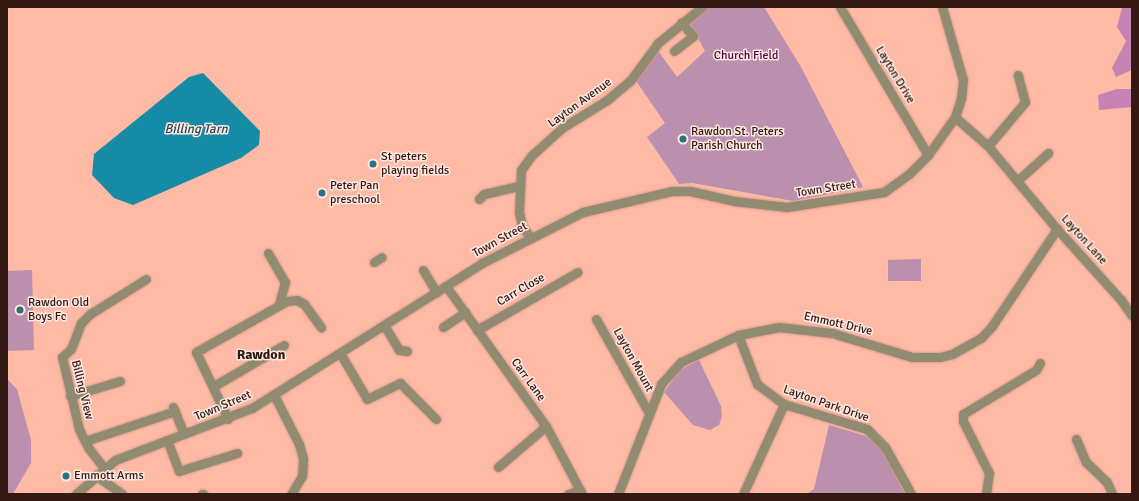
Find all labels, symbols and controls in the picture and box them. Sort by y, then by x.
street label: Layton Drive [872,44,918,106]
park label: Church Field [714,49,778,63]
street label: Layton Avenue [545,75,615,131]
water label: Billing Tarn [164,121,228,137]
place label: Rawdon St. Peters Parish Church [691,125,783,153]
marker: Rawdon St. Peters Parish Church [678,134,688,144]
place label: St peters playing fields [381,150,449,178]
marker: St peters playing fields [368,159,378,169]
street label: Town Street [795,177,857,201]
place label: Peter Pan preschool [330,179,380,207]
marker: Peter Pan preschool [317,188,327,198]
street label: Layton Lane [1058,212,1110,268]
street label: Town Street [470,219,530,261]
street label: Carr Close [495,271,547,309]
place label: Rawdon Old Boys Fc [28,296,89,324]
marker: Rawdon Old Boys Fc [15,305,25,315]
street label: Emmott Drive [802,309,874,339]
street label: Layton Mount [610,326,656,394]
district label: Rawdon [237,347,285,363]
street label: Carr Lane [508,356,548,404]
street label: Billing View [68,359,96,421]
street label: Layton Park Drive [781,383,871,425]
street label: Town Street [193,388,253,424]
place label: Emmott Arms [74,469,144,483]
marker: Emmott Arms [61,471,71,481]

